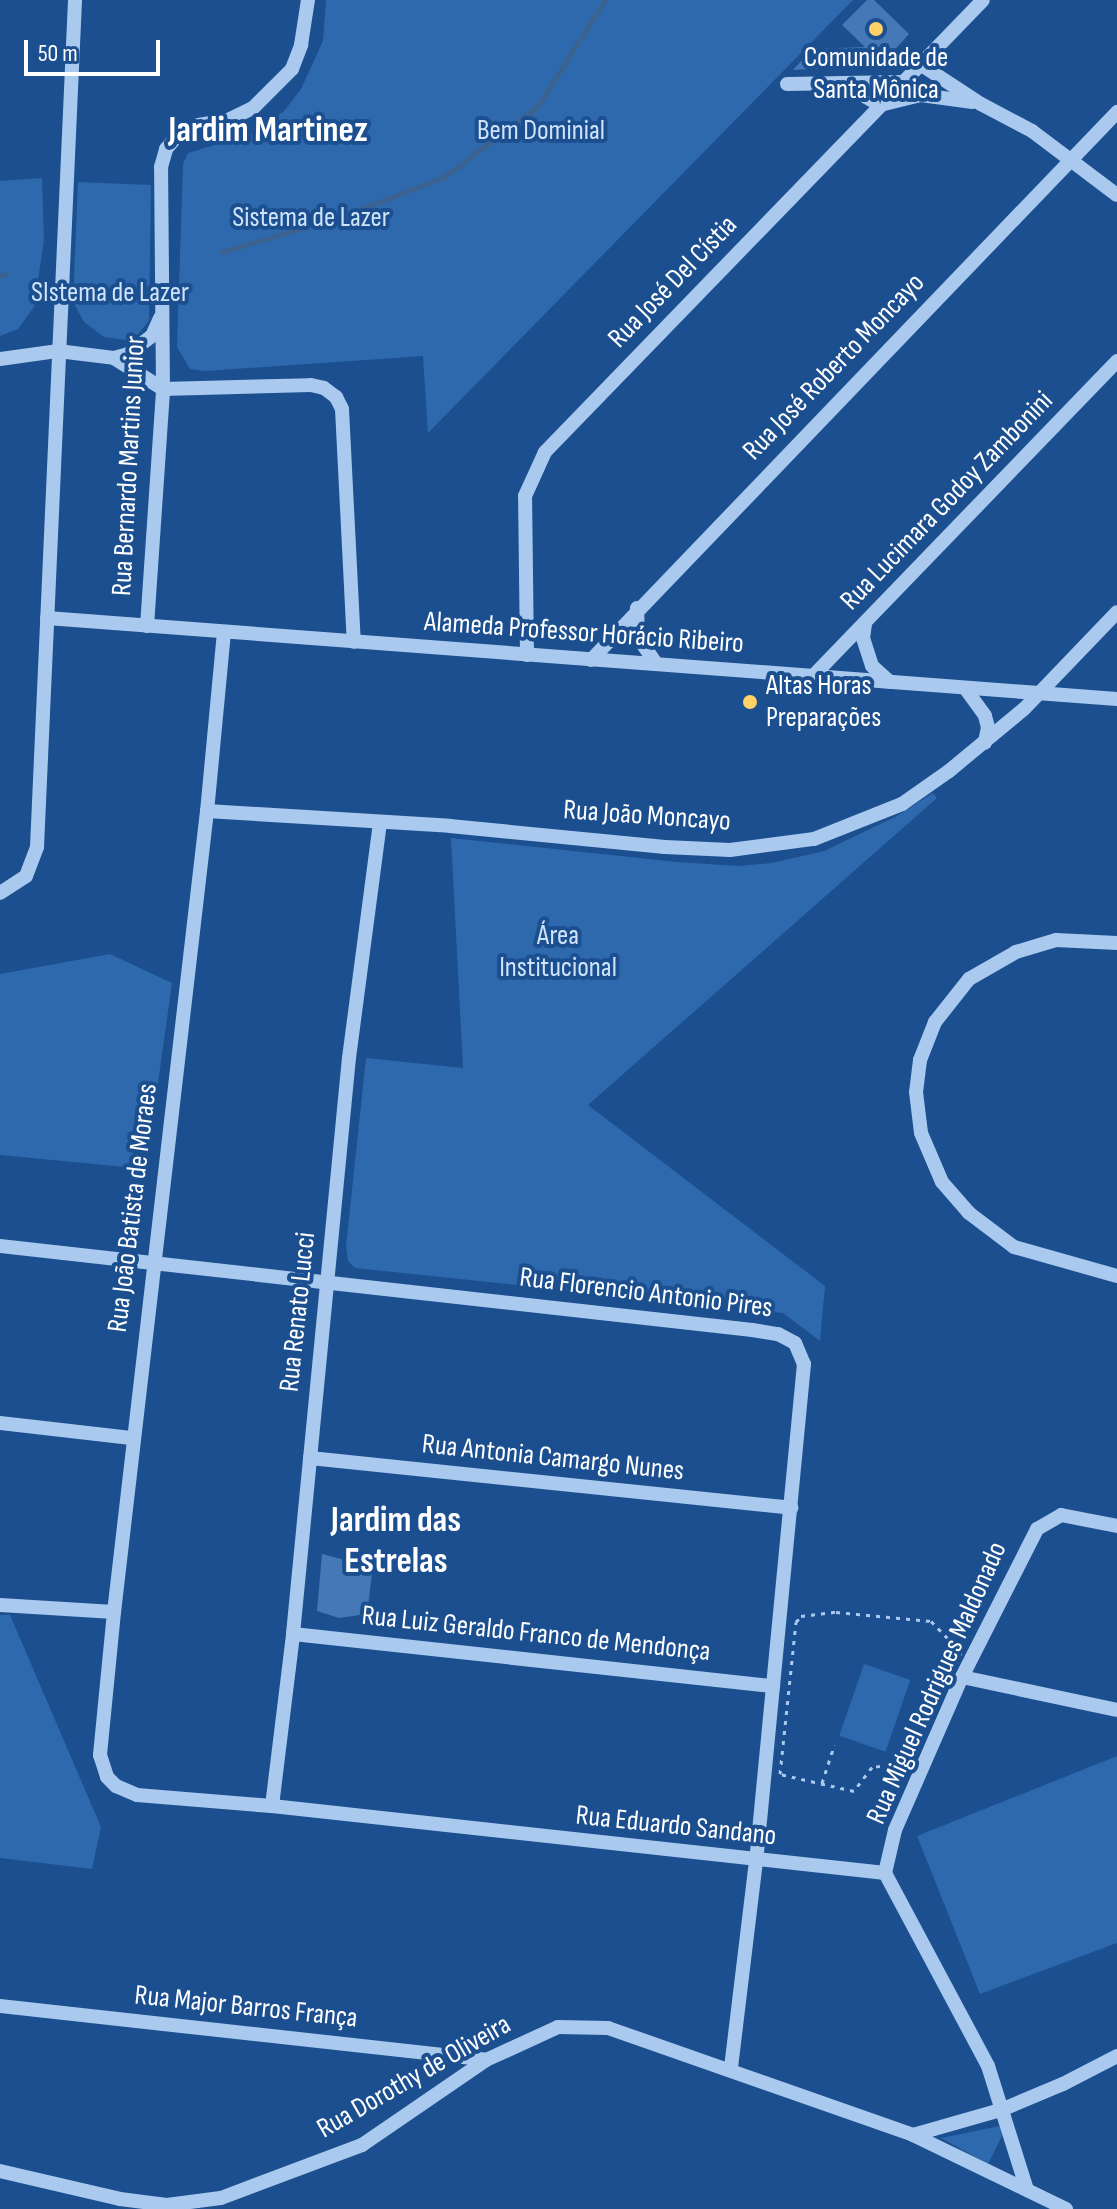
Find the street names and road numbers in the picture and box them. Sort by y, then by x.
street label: Rua José Del Cístia [602,209,744,355]
street label: Rua José Roberto Moncayo [736,267,932,467]
street label: Rua Bernardo Martins Junior [105,335,153,597]
street label: Rua Lucimara Godoy Zambonini [834,384,1060,618]
street label: Alameda Professor Horácio Ribeiro [423,605,745,661]
street label: Rua João Moncayo [562,793,732,839]
street label: Rua João Batista de Moraes [101,1082,165,1334]
street label: Rua Renato Lucci [273,1230,323,1394]
street label: Rua Florencio Antonio Pires [518,1261,774,1325]
street label: Rua Antonia Camargo Nunes [420,1428,686,1488]
street label: Rua Miguel Rodrigues Maldonado [860,1537,1014,1829]
street label: Rua Luiz Geraldo Franco de Mendonça [360,1599,712,1669]
street label: Rua Eduardo Sandano [574,1799,778,1853]
street label: Rua Major Barros França [133,1979,359,2035]
street label: Rua Dorothy de Oliveira [311,2008,517,2146]

